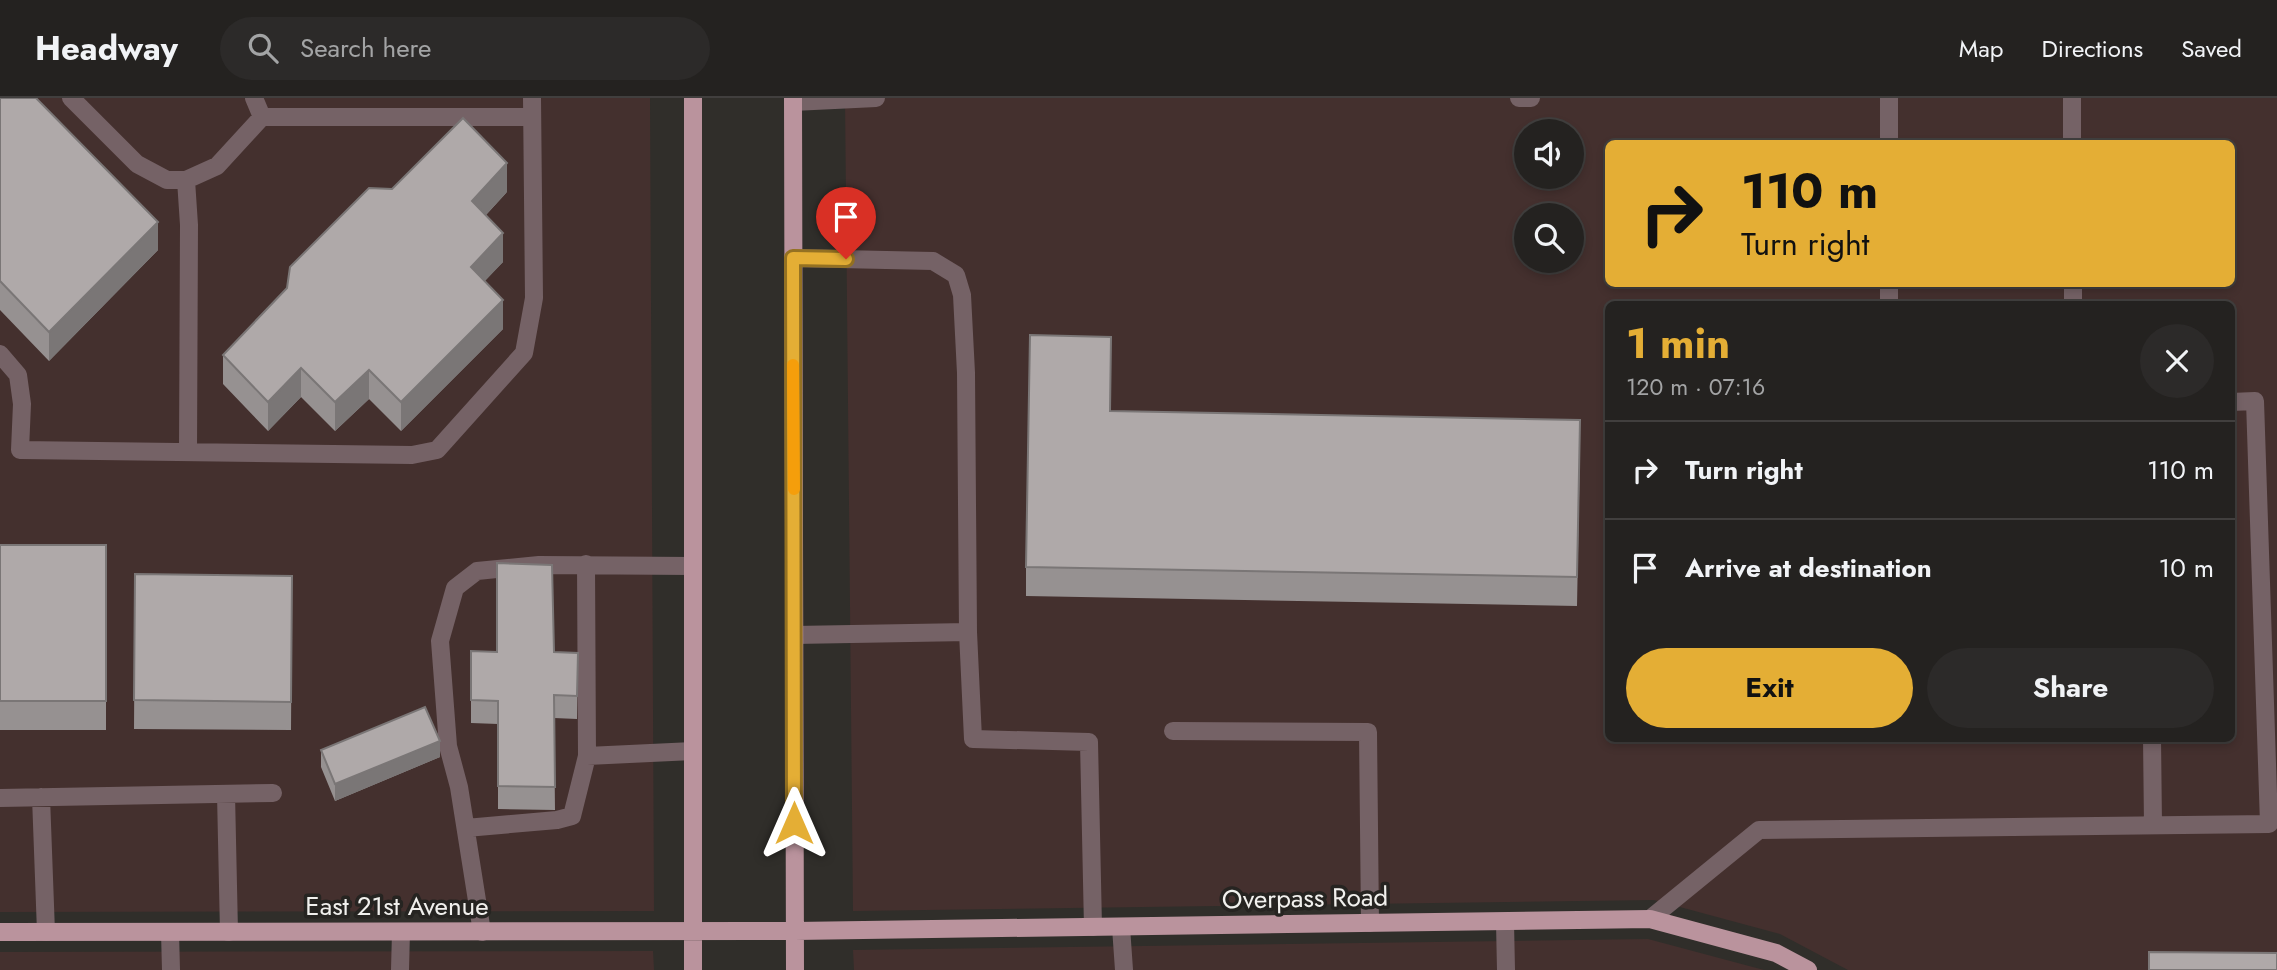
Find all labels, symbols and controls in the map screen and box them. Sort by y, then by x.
search box [220,17,710,80]
text: Headway [35,25,178,72]
icon: search [244,29,282,67]
text: Search here [300,29,431,67]
text: Map [1959,31,2004,66]
text: Directions [2042,31,2143,66]
text: Saved [2181,31,2242,66]
map controls [1514,119,1584,273]
button: sound [1514,119,1584,189]
text: 110 m [1741,156,1878,226]
icon: right [1626,168,1717,259]
pin [816,187,876,259]
icon: arrive [827,198,865,236]
button: search [1514,203,1584,273]
text: Turn right [1741,221,1870,267]
text: 1 min [1626,313,1730,374]
button: close [2140,324,2214,398]
text: 120 m · 07:16 [1626,370,1765,404]
icon: right [1626,451,1664,489]
text: Turn right [1685,451,1803,489]
text: 110 m [2147,451,2214,489]
icon: arrive [1626,549,1664,587]
text: Arrive at destination [1685,549,1932,587]
text: 10 m [2159,549,2214,587]
button: Exit [1626,648,1913,728]
button: Share [1927,648,2214,728]
position arrow [757,786,831,860]
street label: Overpass Road [1221,878,1389,918]
street label: East 21st Avenue [305,887,489,925]

